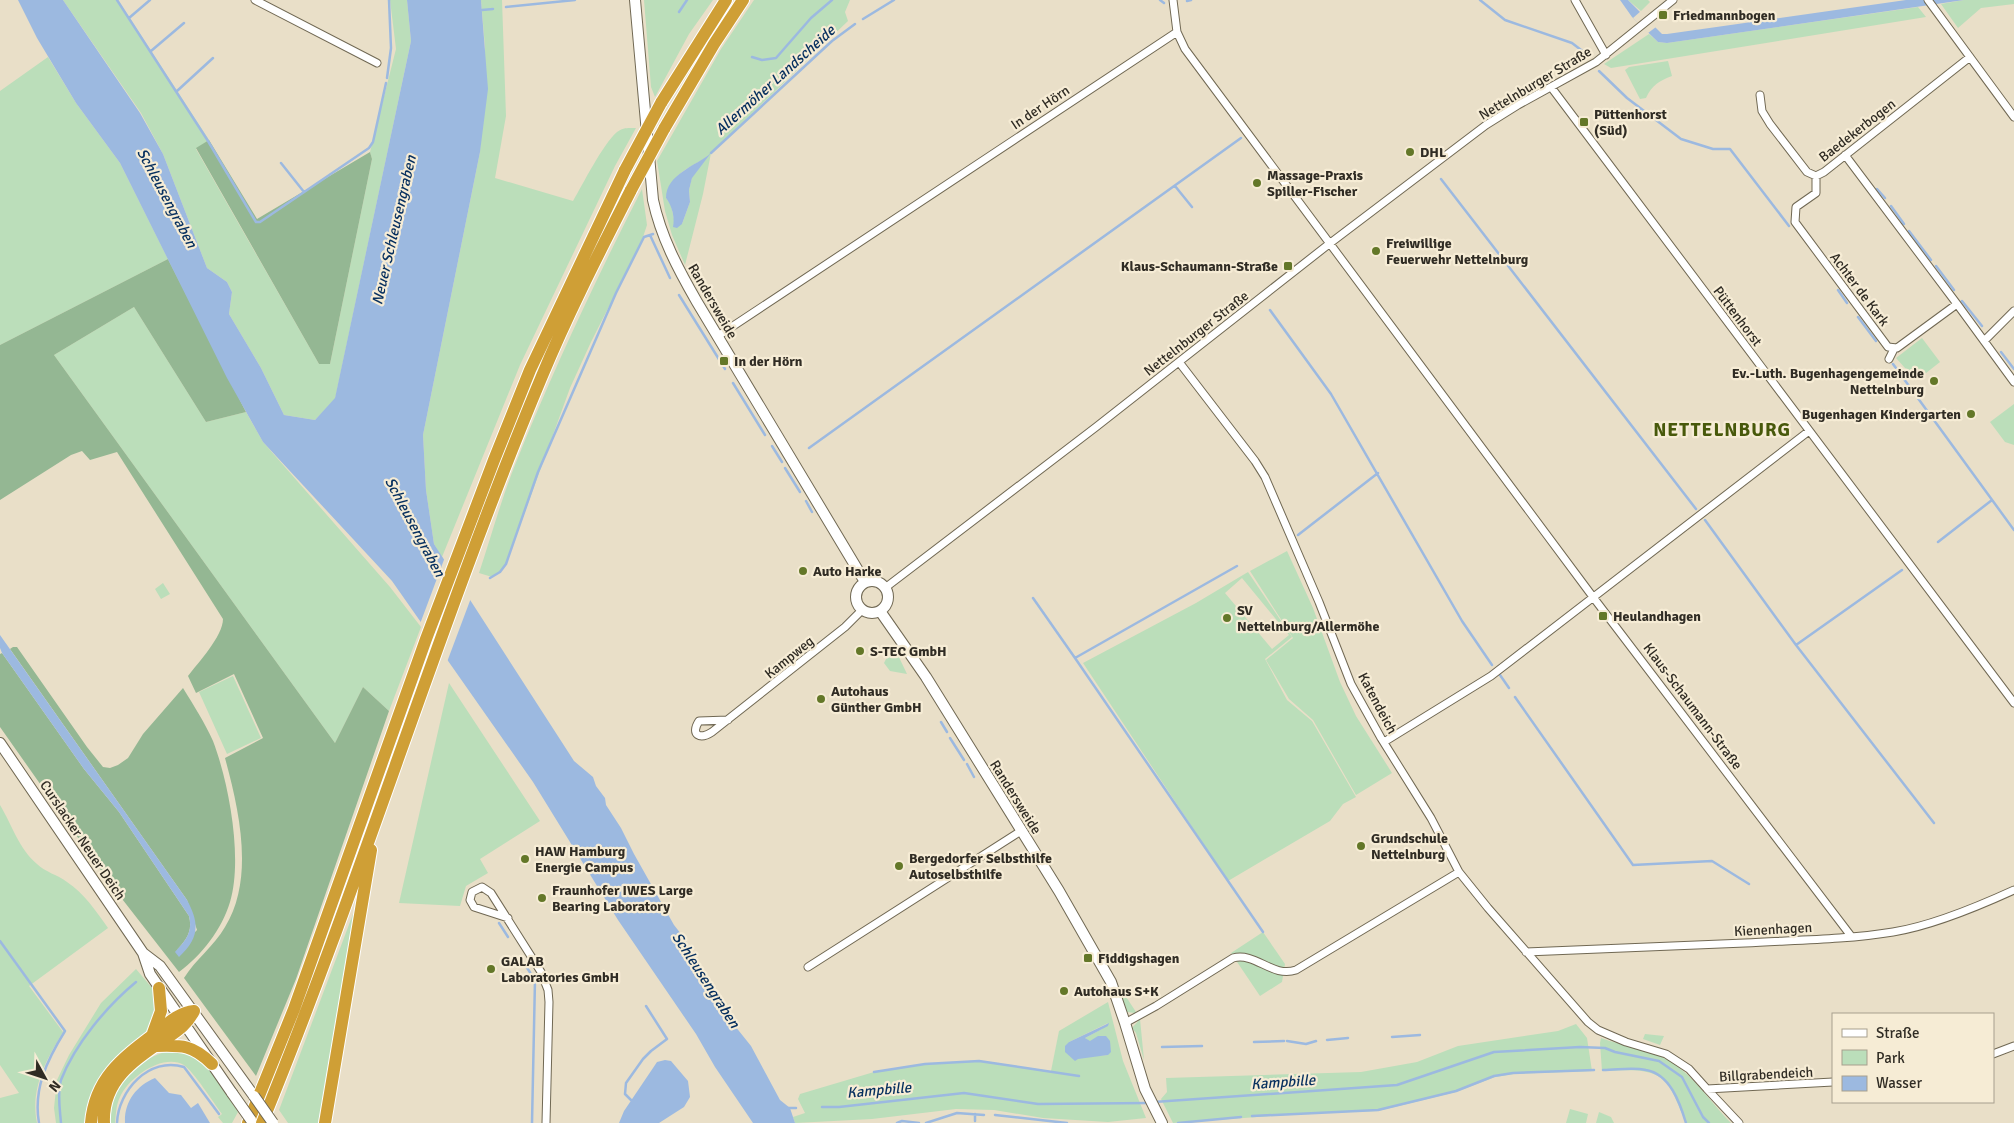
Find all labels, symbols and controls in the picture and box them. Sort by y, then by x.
place label: Friedmannbogen [1673,7,1776,24]
marker: Friedmannbogen [1657,9,1669,21]
water label: Allermöher Landscheide [711,20,840,139]
street label: Nettelnburger Straße [1476,43,1595,124]
street label: In der Hörn [1008,82,1073,133]
street label: Baedekerbogen [1816,95,1899,166]
place label: Püttenhorst (Süd) [1594,106,1667,139]
marker: Püttenhorst (Süd) [1578,116,1590,128]
place label: DHL [1420,144,1447,161]
water label: Schleusengraben [133,145,201,252]
marker: DHL [1404,146,1416,158]
water label: Neuer Schleusengraben [368,153,420,306]
place label: Massage-Praxis Spiller-Fischer [1267,167,1363,200]
marker: Massage-Praxis Spiller-Fischer [1251,177,1263,189]
place label: Freiwillige Feuerwehr Nettelnburg [1386,235,1529,268]
marker: Freiwillige Feuerwehr Nettelnburg [1370,245,1382,257]
street label: Achter de Kark [1826,249,1893,329]
place label: Klaus-Schaumann-Straße [1121,258,1278,275]
marker: Klaus-Schaumann-Straße [1282,260,1294,272]
street label: Randersweide [684,261,741,342]
street label: Püttenhorst [1710,283,1766,350]
street label: Nettelnburger Straße [1141,287,1252,380]
place label: In der Hörn [734,353,803,370]
marker: In der Hörn [718,355,730,367]
place label: Ev.-Luth. Bugenhagengemeinde Nettelnburg [1732,365,1924,398]
marker: Ev.-Luth. Bugenhagengemeinde Nettelnburg [1928,375,1940,387]
place label: Bugenhagen Kindergarten [1802,406,1961,423]
marker: Bugenhagen Kindergarten [1965,408,1977,420]
district label: NETTELNBURG [1653,418,1791,442]
water label: Schleusengraben [381,474,449,581]
place label: Auto Harke [813,563,881,580]
marker: Auto Harke [797,565,809,577]
place label: SV Nettelnburg/Allermöhe [1237,602,1379,635]
place label: Heulandhagen [1613,608,1701,625]
marker: Heulandhagen [1597,610,1609,622]
marker: SV Nettelnburg/Allermöhe [1221,612,1233,624]
street label: Kampweg [761,632,817,682]
street label: Klaus-Schaumann-Straße [1639,640,1746,773]
place label: S-TEC GmbH [870,643,947,660]
marker: S-TEC GmbH [854,645,866,657]
street label: Katendeich [1354,670,1401,737]
place label: Autohaus Günther GmbH [831,683,922,716]
marker: Autohaus Günther GmbH [815,693,827,705]
street label: Randersweide [986,757,1045,837]
street label: Curslacker Neuer Deich [36,777,129,903]
place label: Grundschule Nettelnburg [1371,830,1448,863]
marker: Grundschule Nettelnburg [1355,840,1367,852]
place label: HAW Hamburg Energie Campus [535,843,633,876]
place label: Bergedorfer Selbsthilfe Autoselbsthilfe [909,850,1052,883]
marker: HAW Hamburg Energie Campus [519,853,531,865]
marker: Bergedorfer Selbsthilfe Autoselbsthilfe [893,860,905,872]
place label: Fraunhofer IWES Large Bearing Laboratory [552,882,693,915]
marker: Fraunhofer IWES Large Bearing Laboratory [536,892,548,904]
street label: Kienenhagen [1734,919,1812,940]
water label: Schleusengraben [668,929,744,1032]
place label: Fiddigshagen [1098,950,1180,967]
marker: Fiddigshagen [1082,952,1094,964]
place label: GALAB Laboratories GmbH [501,953,619,986]
marker: GALAB Laboratories GmbH [485,963,497,975]
place label: Autohaus S+K [1074,983,1159,1000]
marker: Autohaus S+K [1058,985,1070,997]
legend [1832,1013,1994,1103]
text: Straße [1876,1024,1920,1042]
text: Park [1876,1049,1905,1067]
north arrow [20,1053,70,1103]
street label: Billgrabendeich [1719,1064,1814,1085]
water label: Kampbille [1250,1071,1317,1093]
text: Wasser [1876,1074,1922,1092]
text: N [45,1077,64,1095]
water label: Kampbille [846,1078,913,1102]

